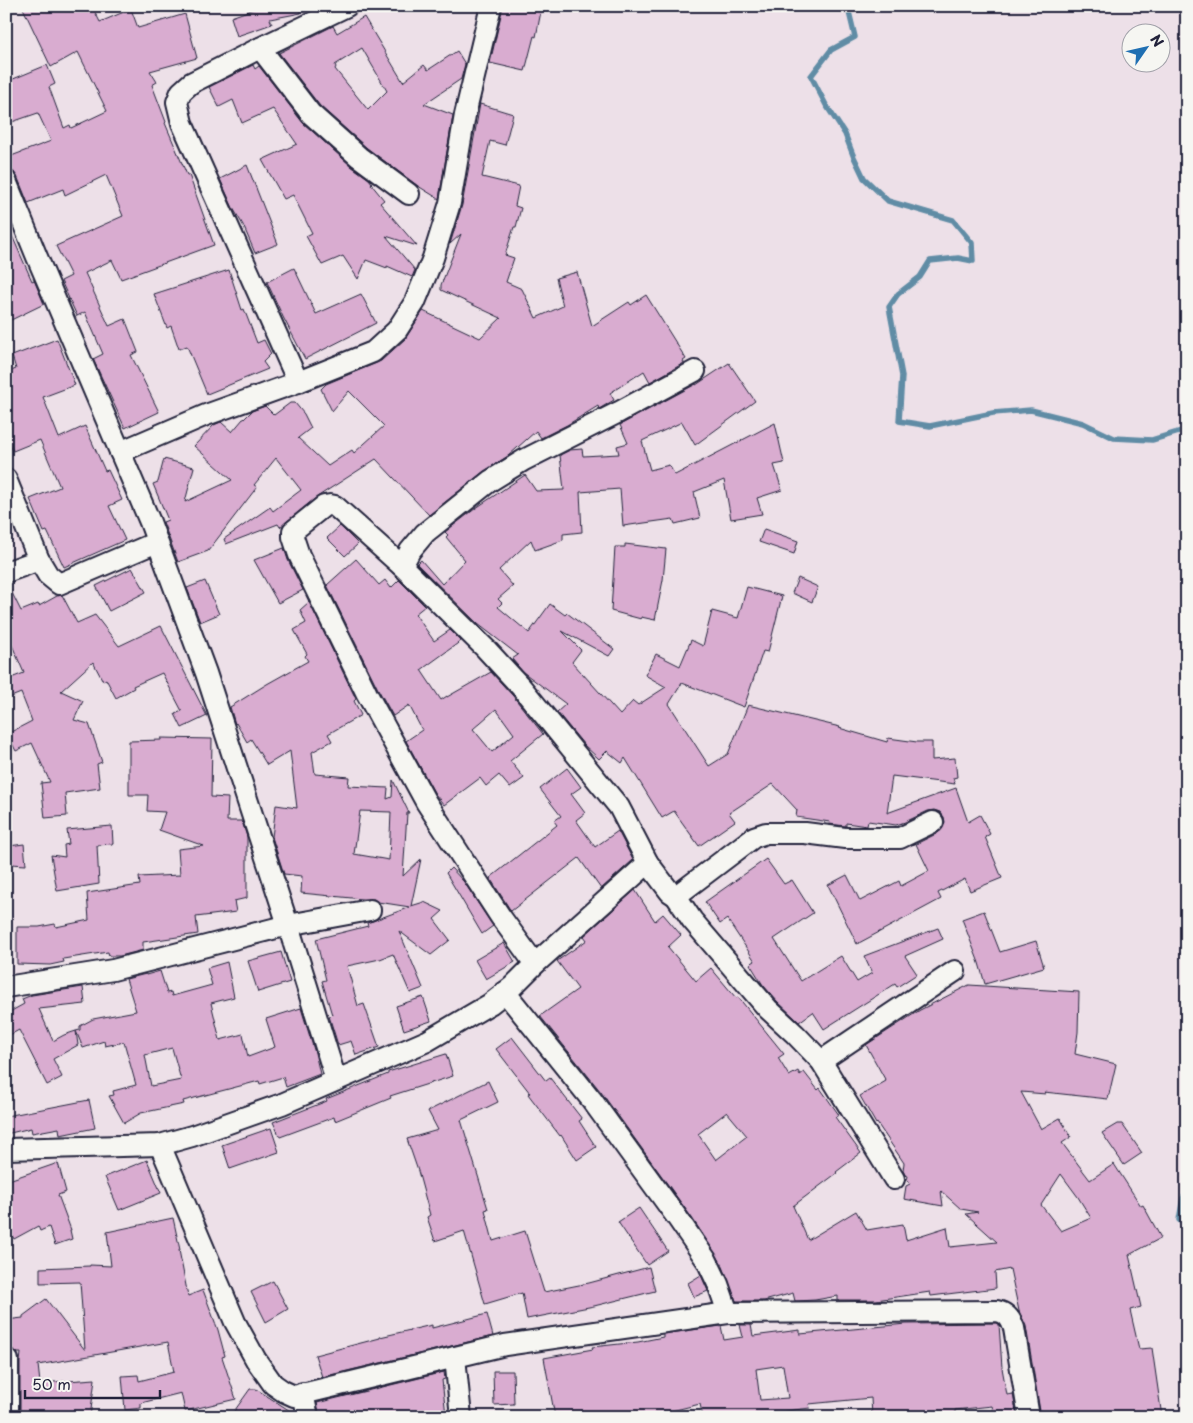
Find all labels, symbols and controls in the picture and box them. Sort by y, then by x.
north arrow [1120,22,1170,72]
text: N [1145,30,1169,51]
scale bar [25,1368,160,1400]
text: 50 m [32,1372,71,1395]

